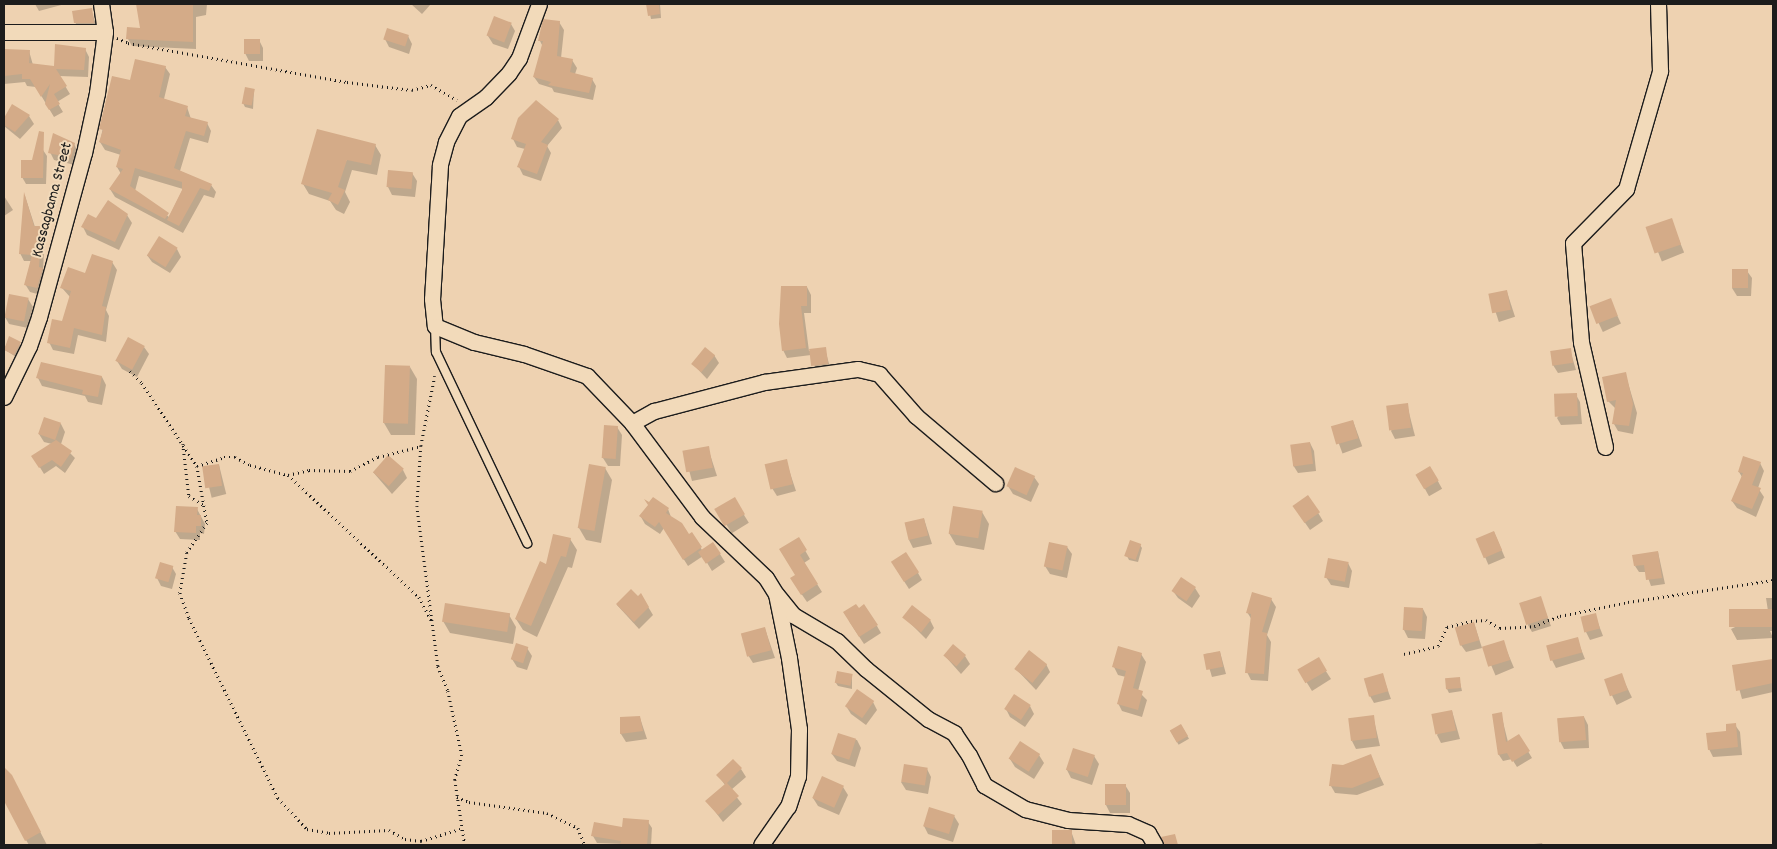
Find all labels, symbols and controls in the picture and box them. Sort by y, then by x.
street label: Kassagbama Street [28,140,78,260]

